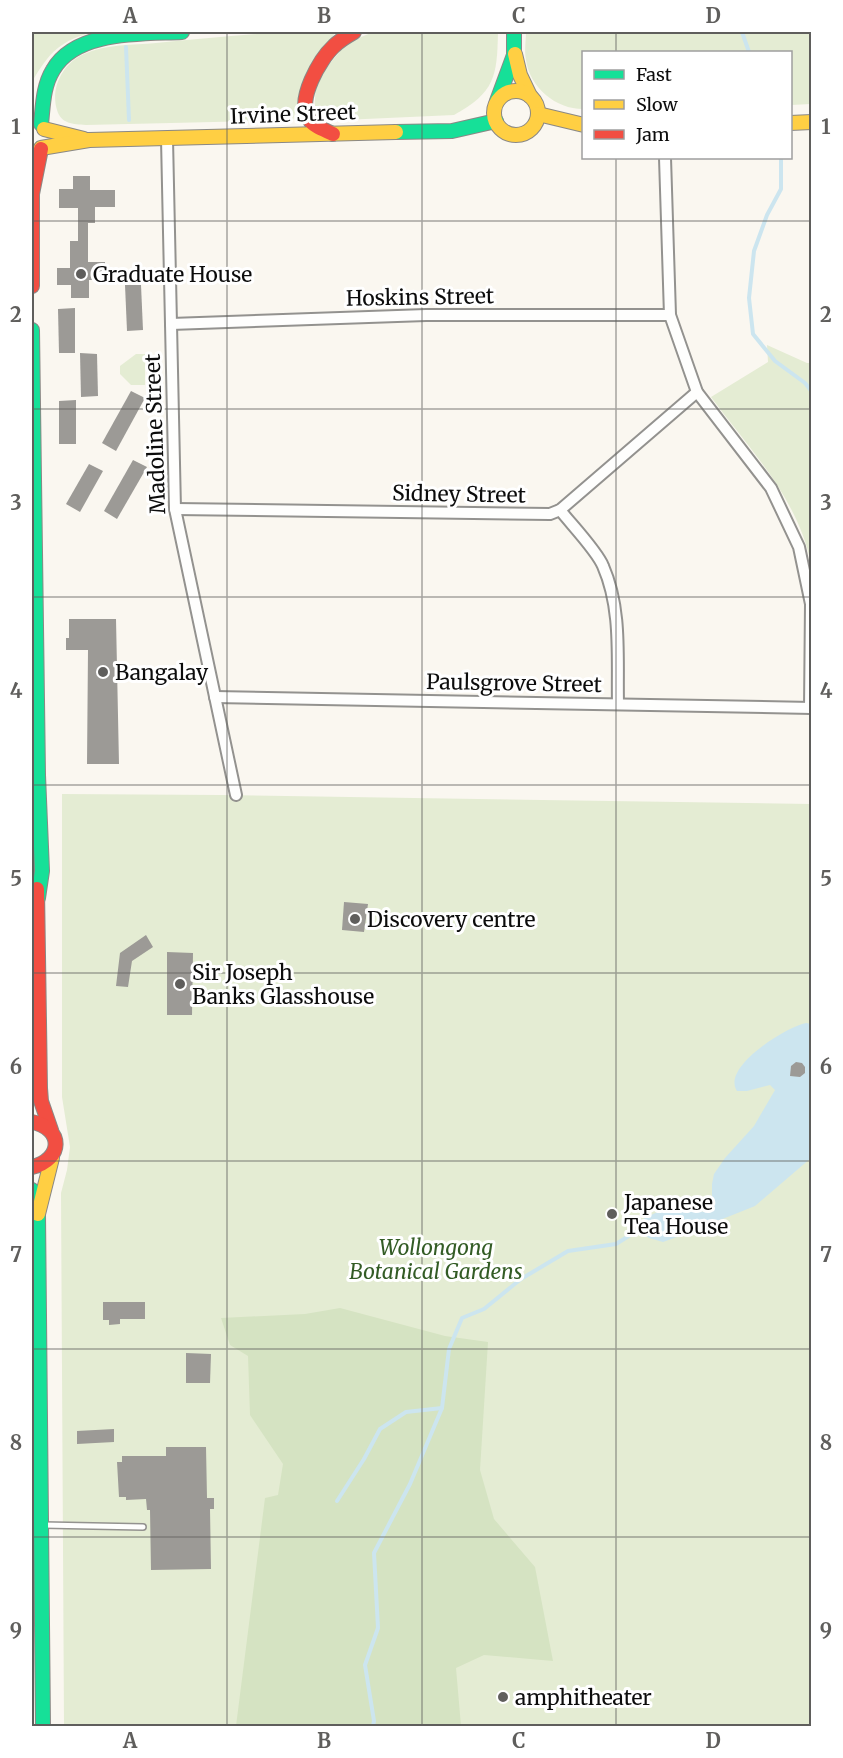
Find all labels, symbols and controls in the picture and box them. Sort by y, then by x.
text: A [122,3,138,28]
text: B [317,3,331,28]
text: C [512,3,526,28]
text: D [705,3,721,28]
legend [582,51,792,159]
text: Fast [636,63,672,86]
text: Slow [636,93,679,116]
street label: Irvine Street [230,98,356,130]
text: 1 [11,114,21,139]
text: 1 [821,114,831,139]
text: Jam [635,123,670,146]
place label: Graduate House [93,261,252,288]
marker: Graduate House [74,267,88,281]
street label: Hoskins Street [346,282,494,312]
text: 2 [10,302,22,327]
text: 2 [820,302,832,327]
street label: Madoline Street [139,353,171,515]
street label: Sidney Street [392,479,526,509]
text: 3 [10,490,22,515]
text: 3 [820,490,832,515]
place label: Bangalay [115,659,209,686]
marker: Bangalay [96,665,110,679]
street label: Paulsgrove Street [426,668,602,698]
text: 4 [10,678,23,703]
text: 4 [820,678,833,703]
text: 5 [10,866,22,891]
text: 5 [820,866,832,891]
place label: Discovery centre [367,906,535,933]
marker: Discovery centre [348,912,362,926]
place label: Sir Joseph Banks Glasshouse [192,959,374,1010]
marker: Sir Joseph Banks Glasshouse [173,977,187,991]
text: 6 [10,1054,22,1079]
text: 6 [820,1054,832,1079]
place label: Japanese Tea House [623,1189,728,1240]
marker: Japanese Tea House [605,1207,619,1221]
park label: Wollongong Botanical Gardens [349,1234,523,1285]
text: 7 [10,1242,22,1267]
text: 7 [820,1242,832,1267]
text: 8 [10,1430,22,1455]
text: 8 [820,1430,832,1455]
text: 9 [10,1618,22,1643]
text: 9 [820,1618,832,1643]
place label: amphitheater [515,1684,652,1711]
marker: amphitheater [496,1690,510,1704]
text: A [122,1728,138,1753]
text: B [317,1728,331,1753]
text: C [512,1728,526,1753]
text: D [705,1728,721,1753]

